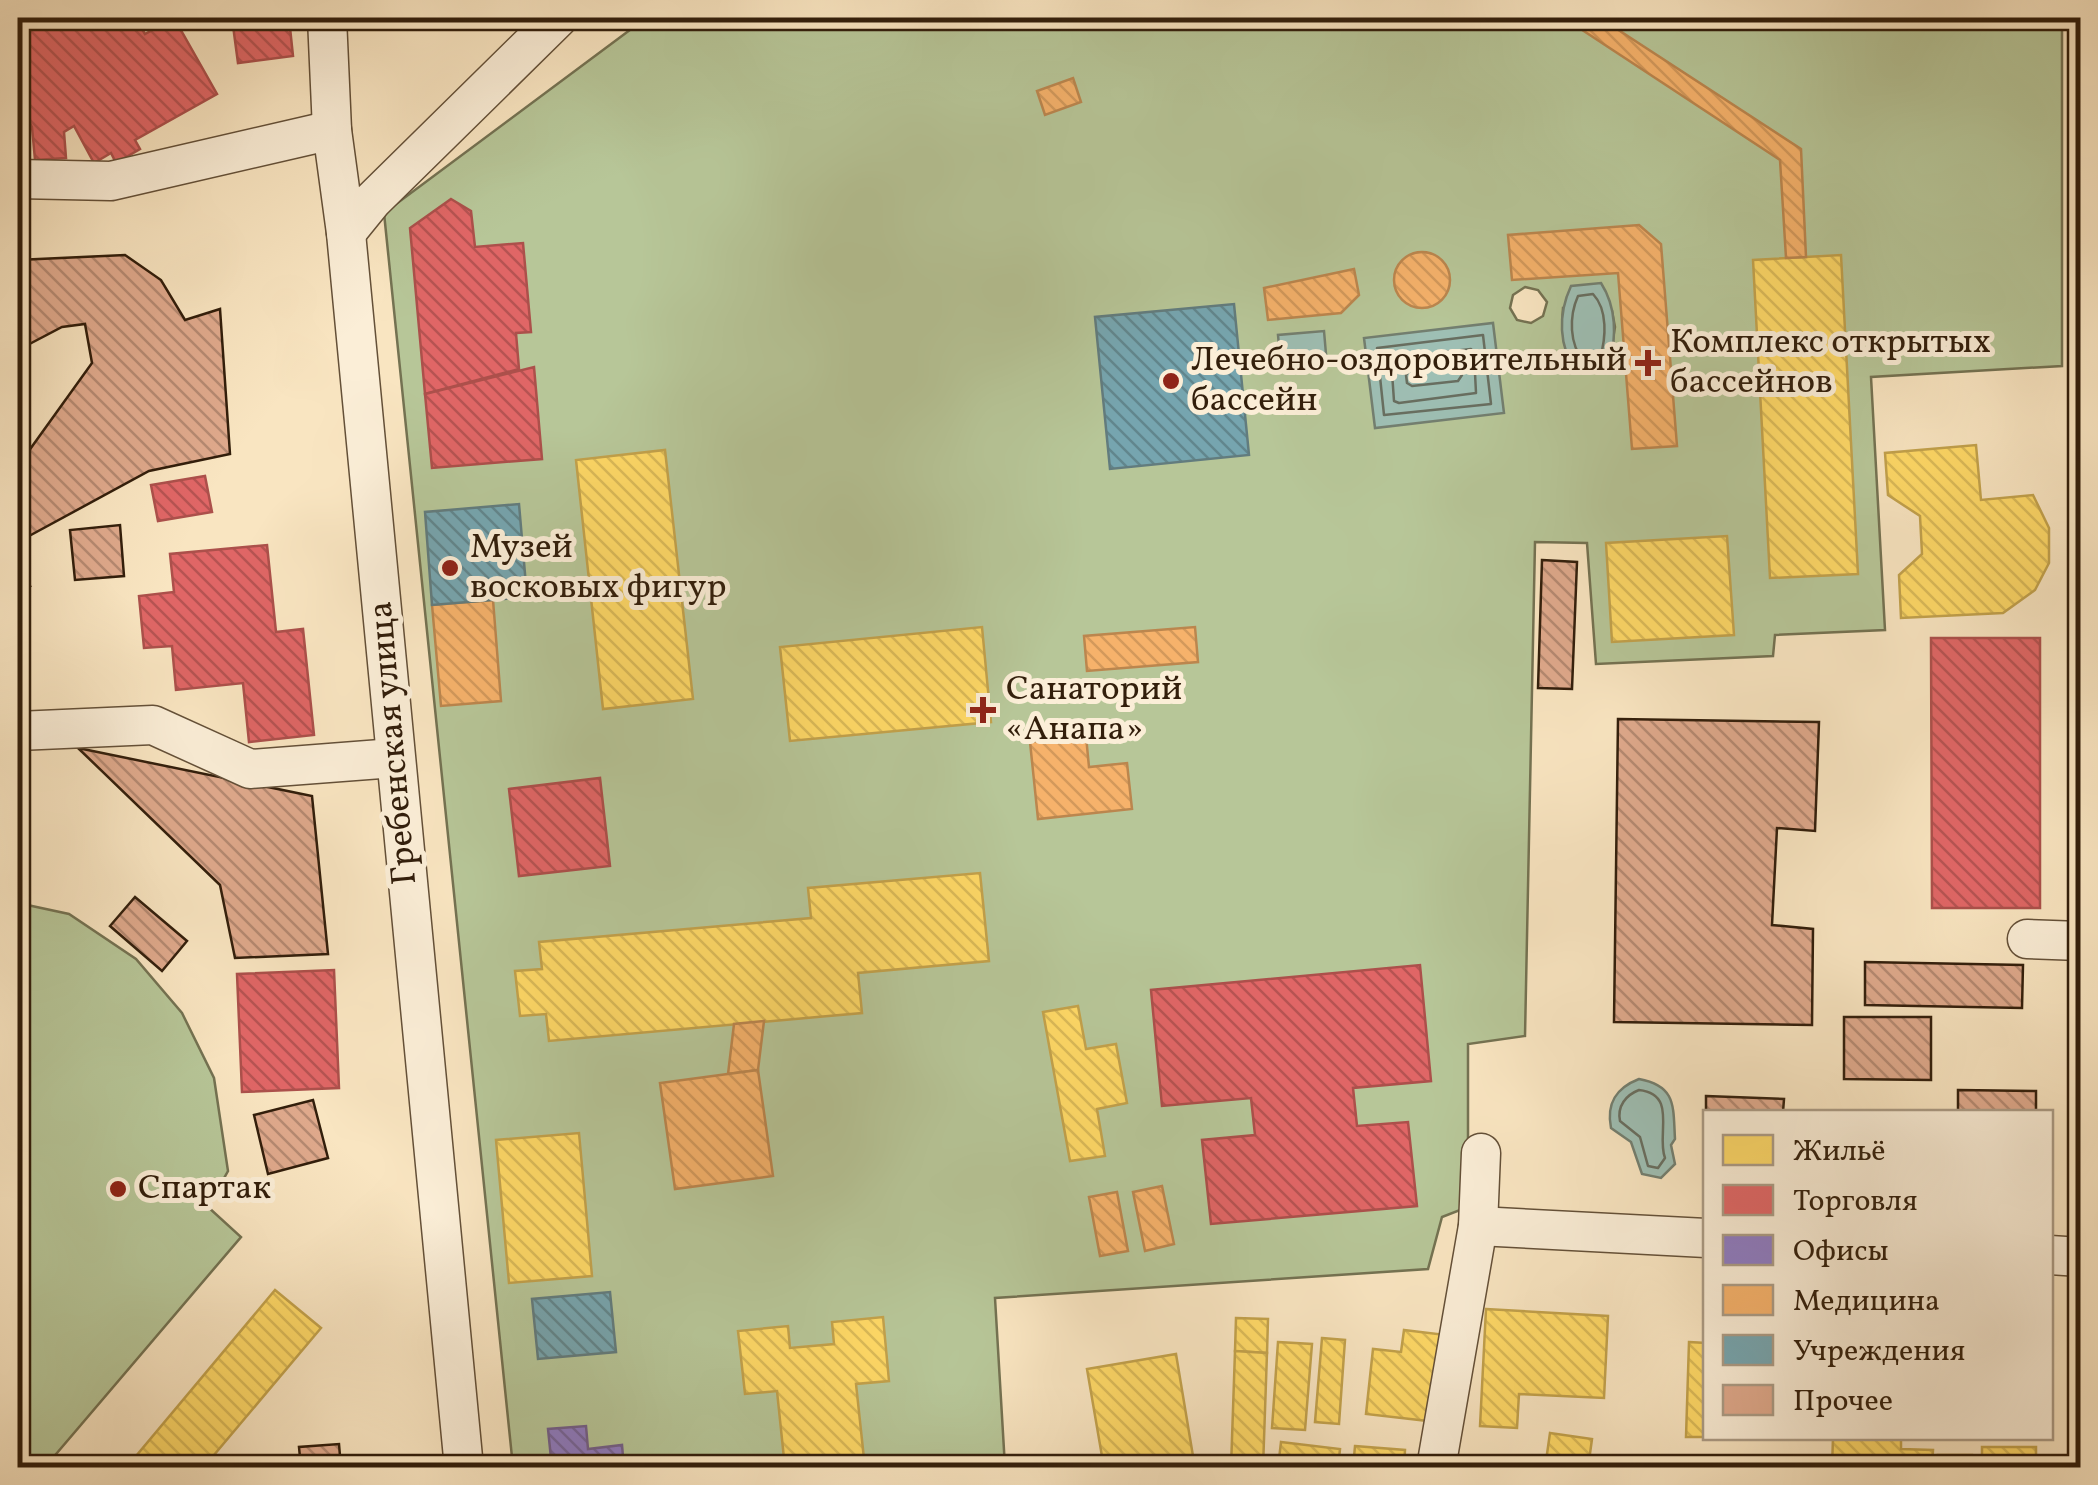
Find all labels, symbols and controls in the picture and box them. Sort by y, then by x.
place label: Комплекс открытых бассейнов [1670,319,1991,407]
place label: Лечебно-оздоровительный бассейн [1191,337,1627,425]
marker: Комплекс открытых бассейнов [1635,350,1661,376]
marker: Лечебно-оздоровительный бассейн [1160,370,1182,392]
place label: Музей восковых фигур [470,524,727,612]
marker: Музей восковых фигур [439,557,461,579]
street label: Гребенская улица [358,599,430,887]
place label: Санаторий «Анапа» [1006,666,1182,754]
marker: Санаторий «Анапа» [970,697,996,723]
legend [1703,1110,2053,1440]
text: Жильё [1793,1131,1886,1173]
place label: Спартак [138,1165,271,1213]
marker: Спартак [107,1178,129,1200]
text: Торговля [1793,1181,1918,1223]
text: Офисы [1793,1231,1889,1273]
text: Медицина [1793,1281,1940,1323]
text: Учреждения [1793,1331,1965,1373]
text: Прочее [1793,1381,1893,1423]

